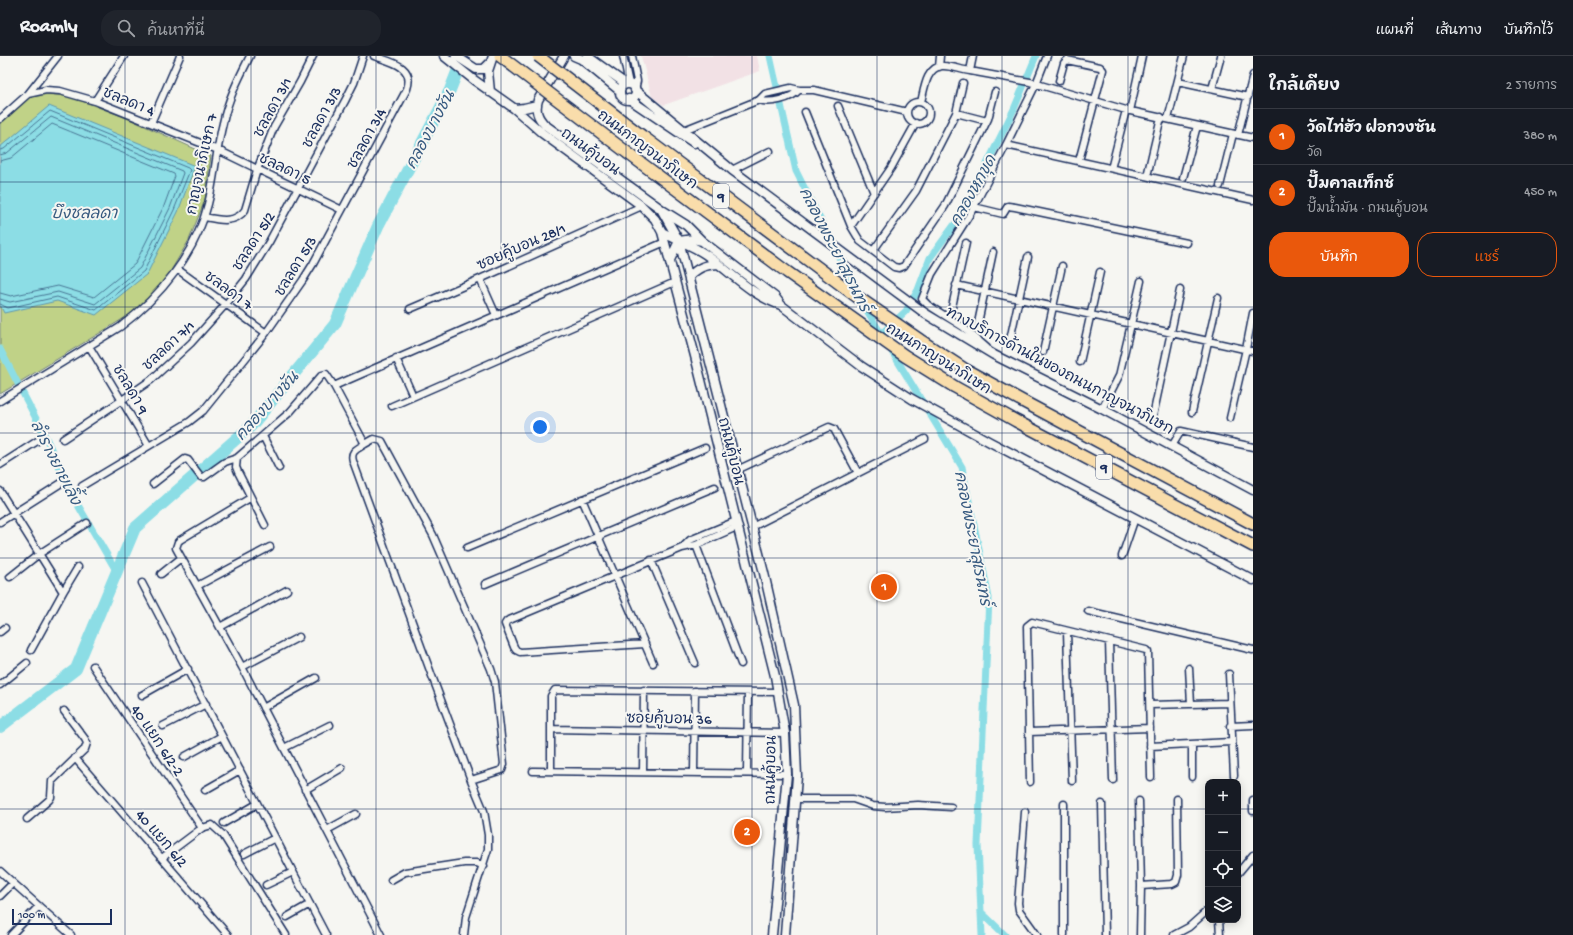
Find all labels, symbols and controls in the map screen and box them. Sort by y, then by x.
search box [101,10,381,46]
text: Roamly [20,16,77,39]
icon: search [115,17,137,39]
text: ค้นหาที่นี่ [147,23,204,41]
text: แผนที่ [1376,23,1413,40]
text: เส้นทาง [1435,23,1482,40]
text: บันทึกไว้ [1504,23,1553,40]
street label: ชลลดา 3/1 [251,75,297,141]
text: ใกล้เคียง [1269,77,1340,97]
text: 2 รายการ [1506,79,1557,94]
street label: ชลลดา 4 [99,84,157,121]
street label: ชลลดา 3/3 [299,84,347,152]
water label: คลองบางชัน [401,86,461,173]
street label: ชลลดา 3/4 [344,105,391,172]
street label: ถนนกาญจนาภิเษก [593,105,702,194]
street label: กาญจนาภิเษก 7 [181,111,223,217]
text: วัดไท่ฮัว ฝอกวงซัน [1307,120,1436,138]
street label: ถนนคู้บอน [557,123,625,180]
text: 1 [1279,129,1285,144]
text: 380 m [1523,129,1557,144]
text: วัด [1307,146,1322,161]
street label: ชลลดา 5 [255,150,313,190]
water label: คลองหกขุด [948,152,1003,230]
text: ปั๊มคาลเท็กซ์ [1307,176,1394,194]
water label: คลองพระยาสุเรนทร์ [793,183,878,320]
road number: 9 [713,184,729,208]
text: 2 [1279,185,1285,200]
text: 450 m [1524,185,1557,200]
text: ปั๊มน้ำมัน · ถนนคู้บอน [1307,202,1428,217]
water label: บึงชลลดา [51,203,118,225]
street label: ชลลดา 5/2 [229,209,280,275]
street label: ซอยคู้บอน 28/1 [474,218,569,275]
button: บันทึก [1269,232,1409,277]
button: แชร์ [1417,232,1557,277]
street label: ชลลดา 5/3 [272,233,322,300]
street label: ชลลดา 7 [200,268,257,316]
street label: ทางบริการด้านในของถนนกาญจนาภิเษก [942,301,1178,440]
street label: ชลลดา 7/1 [139,318,199,375]
street label: ถนนกาญจนาภิเษก [882,318,995,399]
street label: ชลลดา 9 [107,362,151,419]
water label: คลองบางชัน [231,367,305,446]
water label: ลำรางยายเลิ้ง [24,415,91,511]
street label: ถนนคู้บอน [713,415,750,487]
your location [530,417,550,437]
road number: 9 [1096,455,1112,479]
water label: คลองพระยาสุเรนทร์ [948,469,998,612]
pin: 1 [871,572,897,602]
street label: 40 แยก 6/2-2 [126,702,187,780]
street label: ซอยคู้บอน 36 [626,707,712,730]
street label: ถนนคู้บอน [759,735,782,805]
map controls [1205,779,1241,923]
button: + [1205,779,1241,815]
street label: 40 แยก 6/2 [131,807,190,872]
button: − [1205,815,1241,851]
pin: 2 [734,817,760,847]
button: locate [1205,851,1241,887]
button: layers [1205,887,1241,923]
scale bar [12,907,112,926]
text: 100 m [18,910,45,922]

